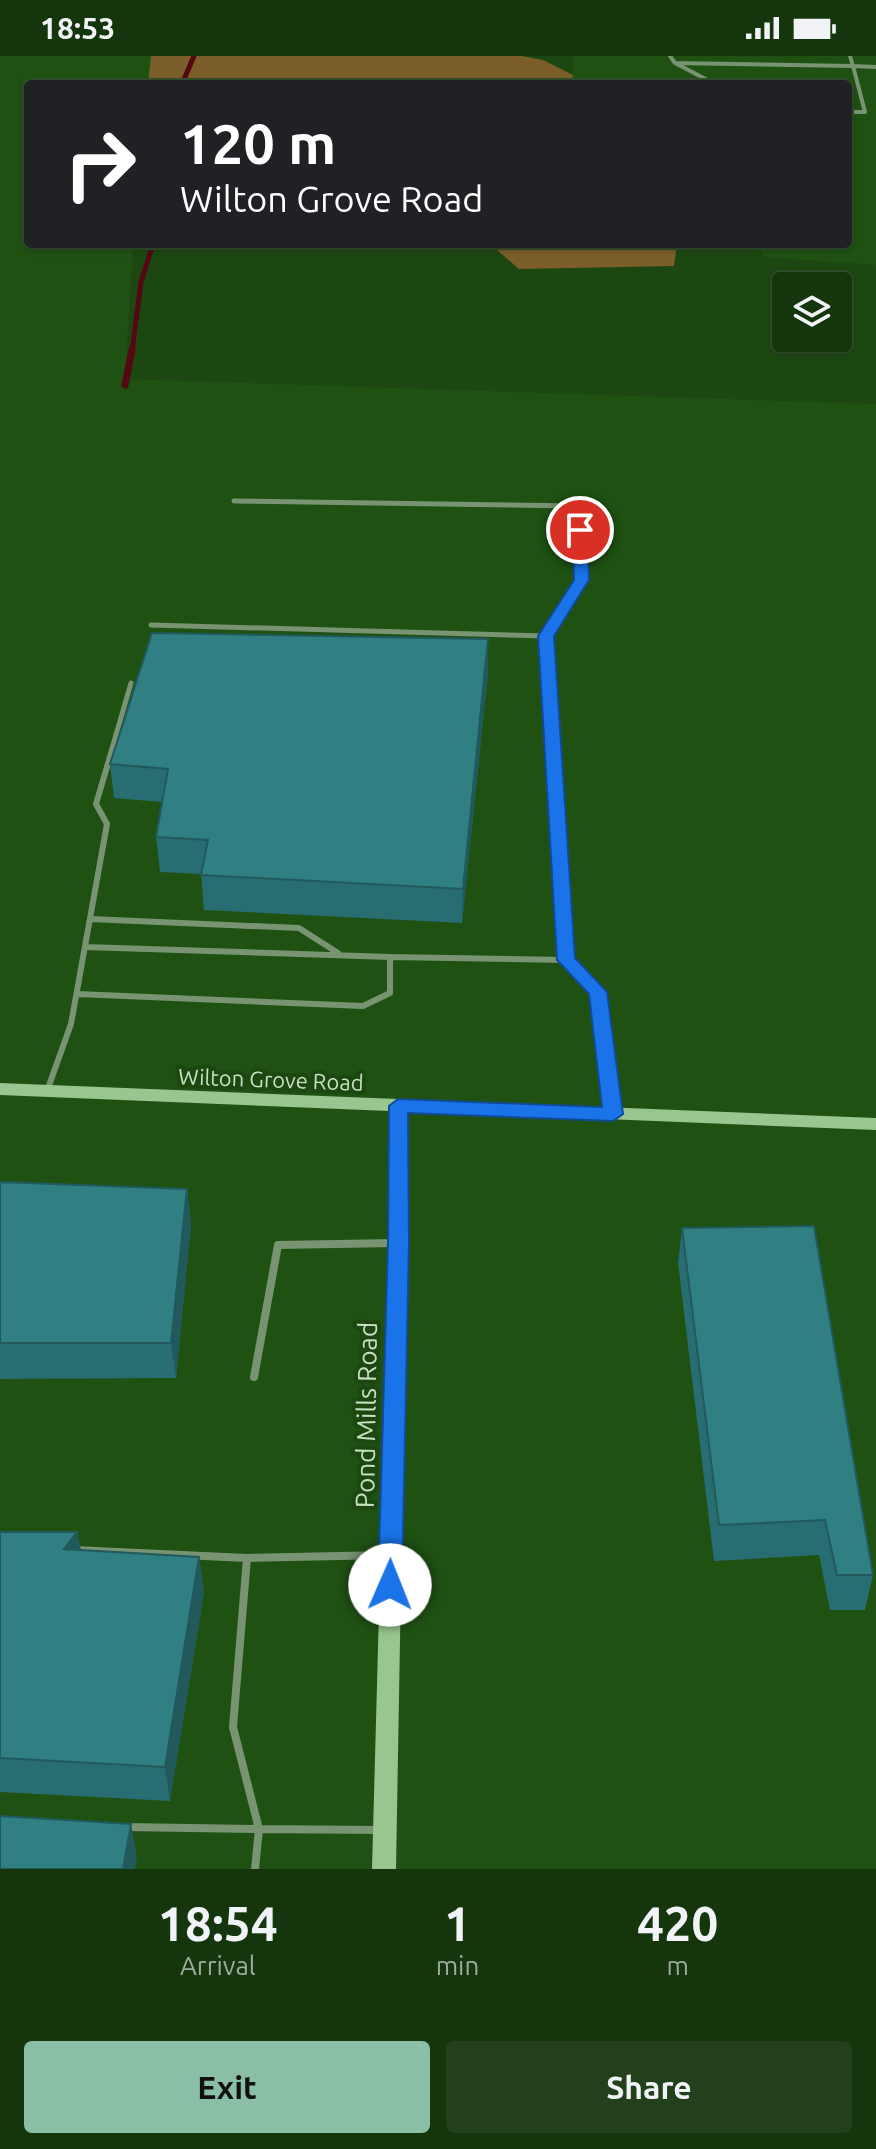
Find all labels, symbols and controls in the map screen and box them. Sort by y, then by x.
text: 18:53 [40,11,115,45]
icon: right [48,112,152,216]
text: 120 m [180,112,336,175]
text: Wilton Grove Road [180,178,483,219]
map controls [772,272,852,352]
button: layers [772,272,852,352]
pin [546,496,614,564]
icon: arrive [558,508,602,552]
street label: Wilton Grove Road [178,1063,364,1095]
street label: Pond Mills Road [350,1322,382,1508]
position arrow [348,1543,432,1627]
text: 18:54 [158,1896,278,1950]
text: 1 [444,1896,471,1950]
text: 420 [637,1896,718,1950]
text: Arrival [180,1951,256,1980]
text: min [436,1951,479,1980]
text: m [666,1951,689,1980]
button: Exit [24,2041,430,2133]
button: Share [446,2041,852,2133]

